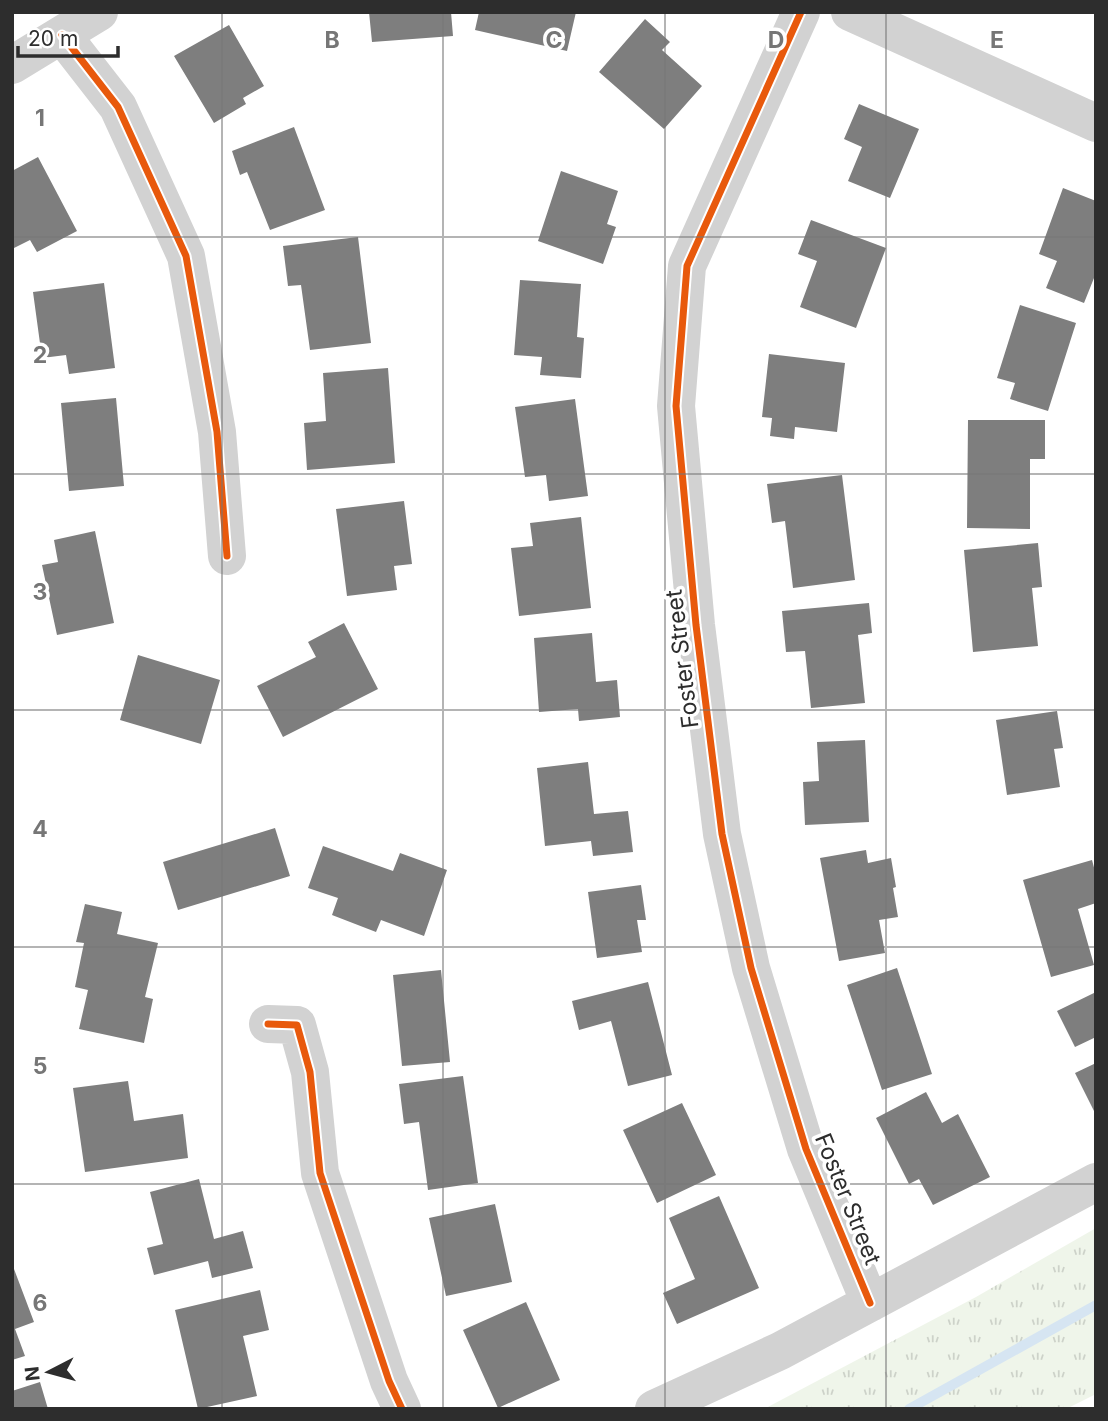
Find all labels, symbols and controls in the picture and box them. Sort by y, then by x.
scale bar [18,14,117,58]
text: 20 m [28,26,78,51]
text: B [324,26,340,54]
text: C [545,26,563,54]
text: D [768,26,784,54]
text: E [990,26,1004,54]
text: 1 [35,104,45,132]
text: 2 [33,341,47,369]
text: 3 [33,578,47,606]
street label: Foster Street [660,588,704,730]
text: 4 [32,815,48,843]
text: 5 [33,1052,47,1080]
street label: Foster Street [809,1129,887,1269]
text: 6 [33,1289,47,1317]
north arrow [14,1337,84,1407]
text: N [20,1365,45,1382]

